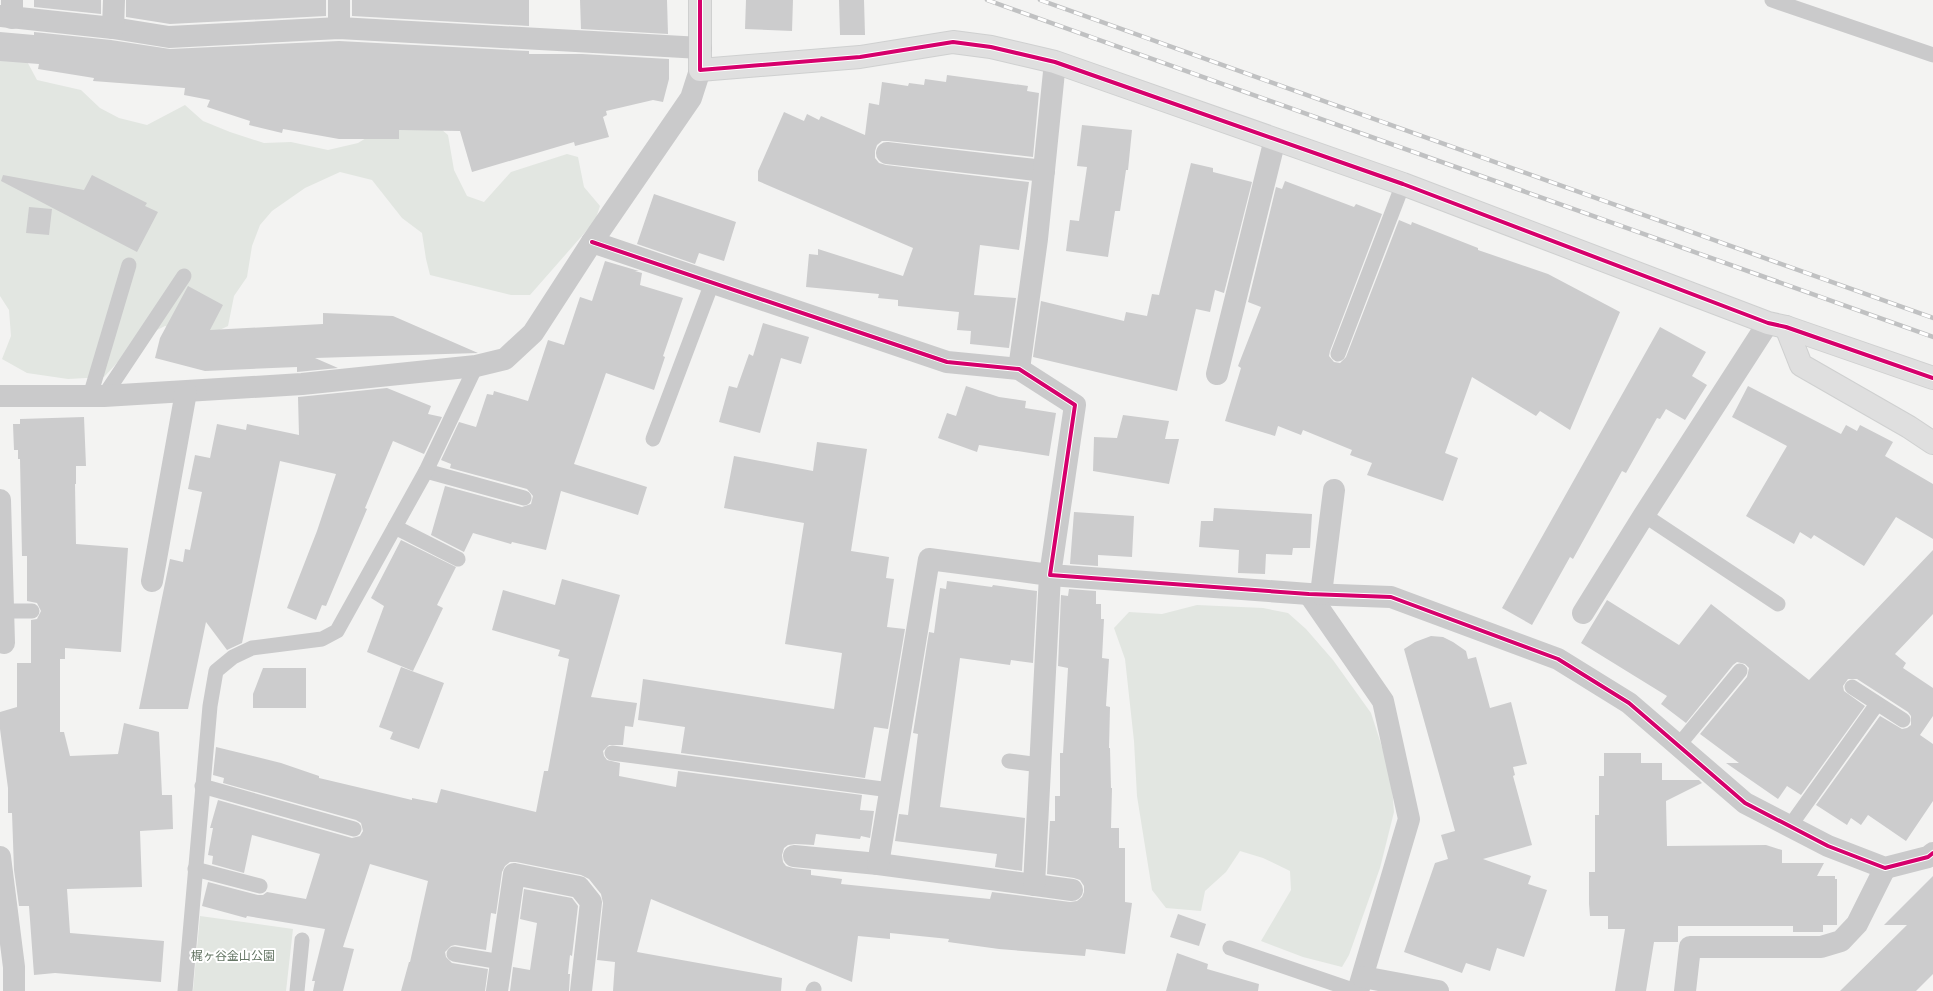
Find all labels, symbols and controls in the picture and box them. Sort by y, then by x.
park label: 梶ヶ谷金山公園 [191,948,275,963]

